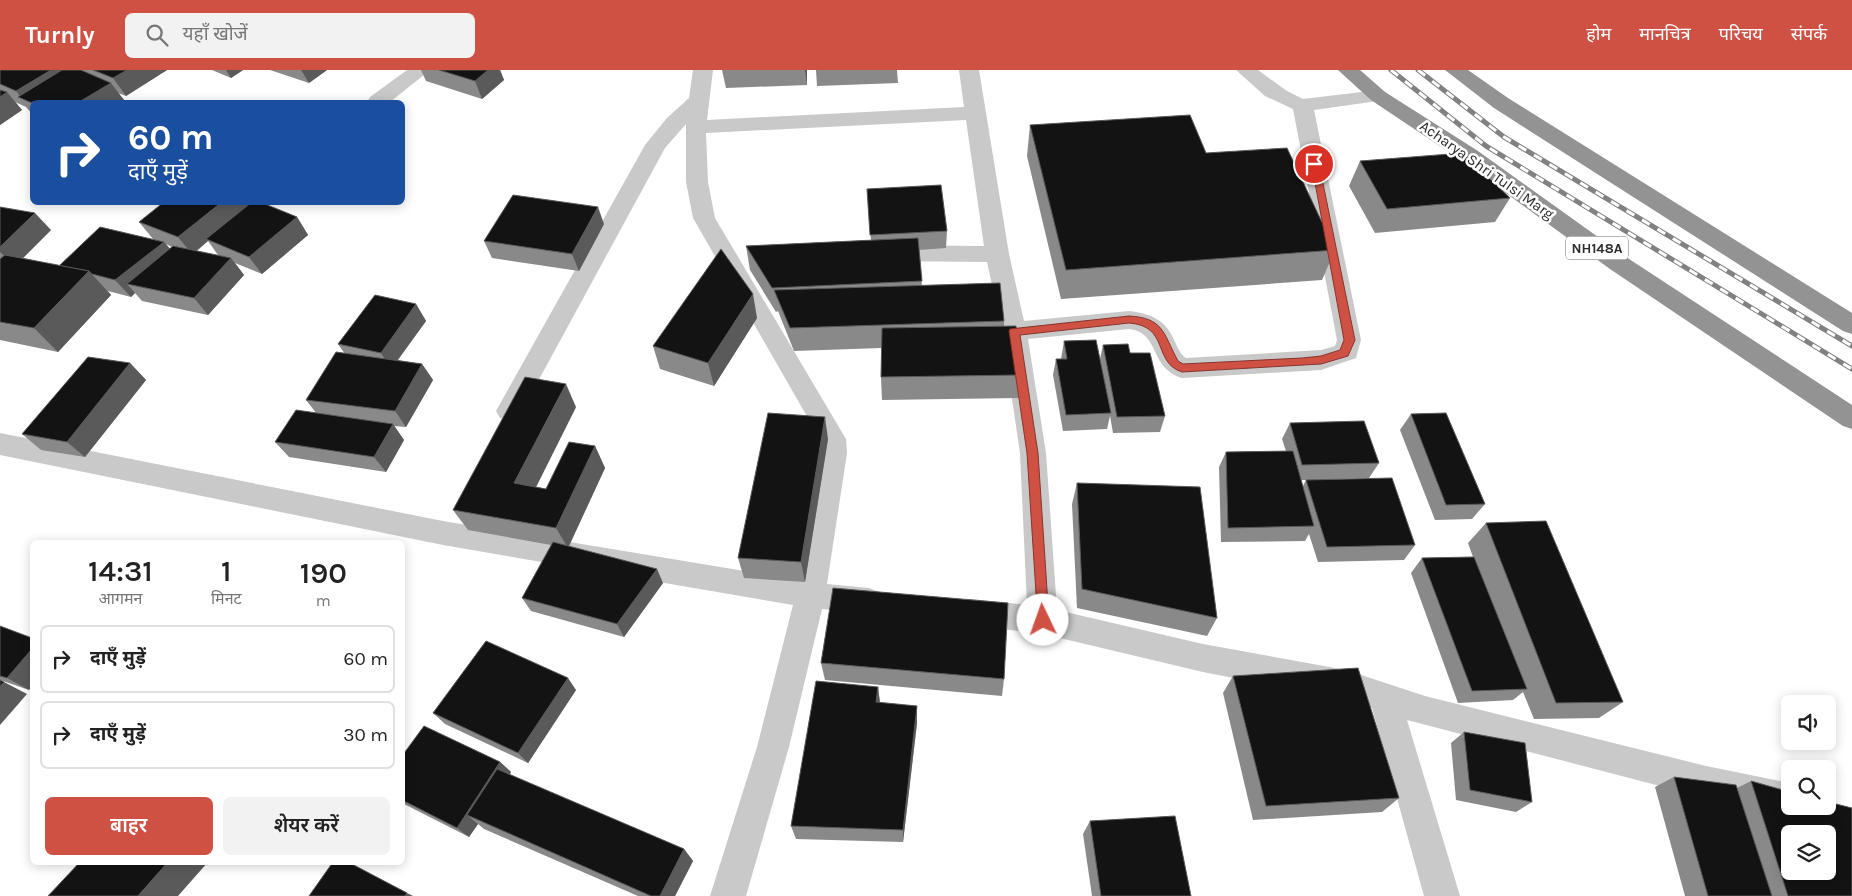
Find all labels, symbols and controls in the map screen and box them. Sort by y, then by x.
search box [125,13,475,58]
text: Turnly [25,21,95,49]
icon: search [143,21,171,49]
text: यहाँ खोजें [183,23,248,45]
text: होम [1586,23,1611,45]
text: मानचित्र [1639,23,1691,45]
text: परिचय [1719,23,1763,45]
text: संपर्क [1791,23,1827,45]
text: 60 m [128,117,213,158]
street label: Acharya Shri Tulsi Marg [1416,117,1558,223]
icon: right [45,120,110,185]
pin [1293,143,1335,185]
icon: arrive [1300,150,1328,178]
text: दाएँ मुड़ें [128,159,188,185]
road number: NH148A [1566,237,1628,260]
text: 14:31 [88,553,153,589]
text: 1 [221,553,232,589]
text: 190 [300,555,347,591]
text: आगमन [99,589,142,608]
text: मिनट [211,589,242,608]
text: m [316,591,331,610]
position arrow [1016,593,1068,645]
icon: right [47,645,75,673]
text: दाएँ मुड़ें [90,647,146,669]
text: 60 m [344,648,388,670]
map controls [1781,695,1836,880]
button: sound [1781,695,1836,750]
icon: right [47,721,75,749]
text: दाएँ मुड़ें [90,723,146,745]
text: 30 m [343,724,388,746]
button: search [1781,760,1836,815]
button: बाहर [45,797,213,855]
button: शेयर करें [223,797,390,855]
button: layers [1781,825,1836,880]

